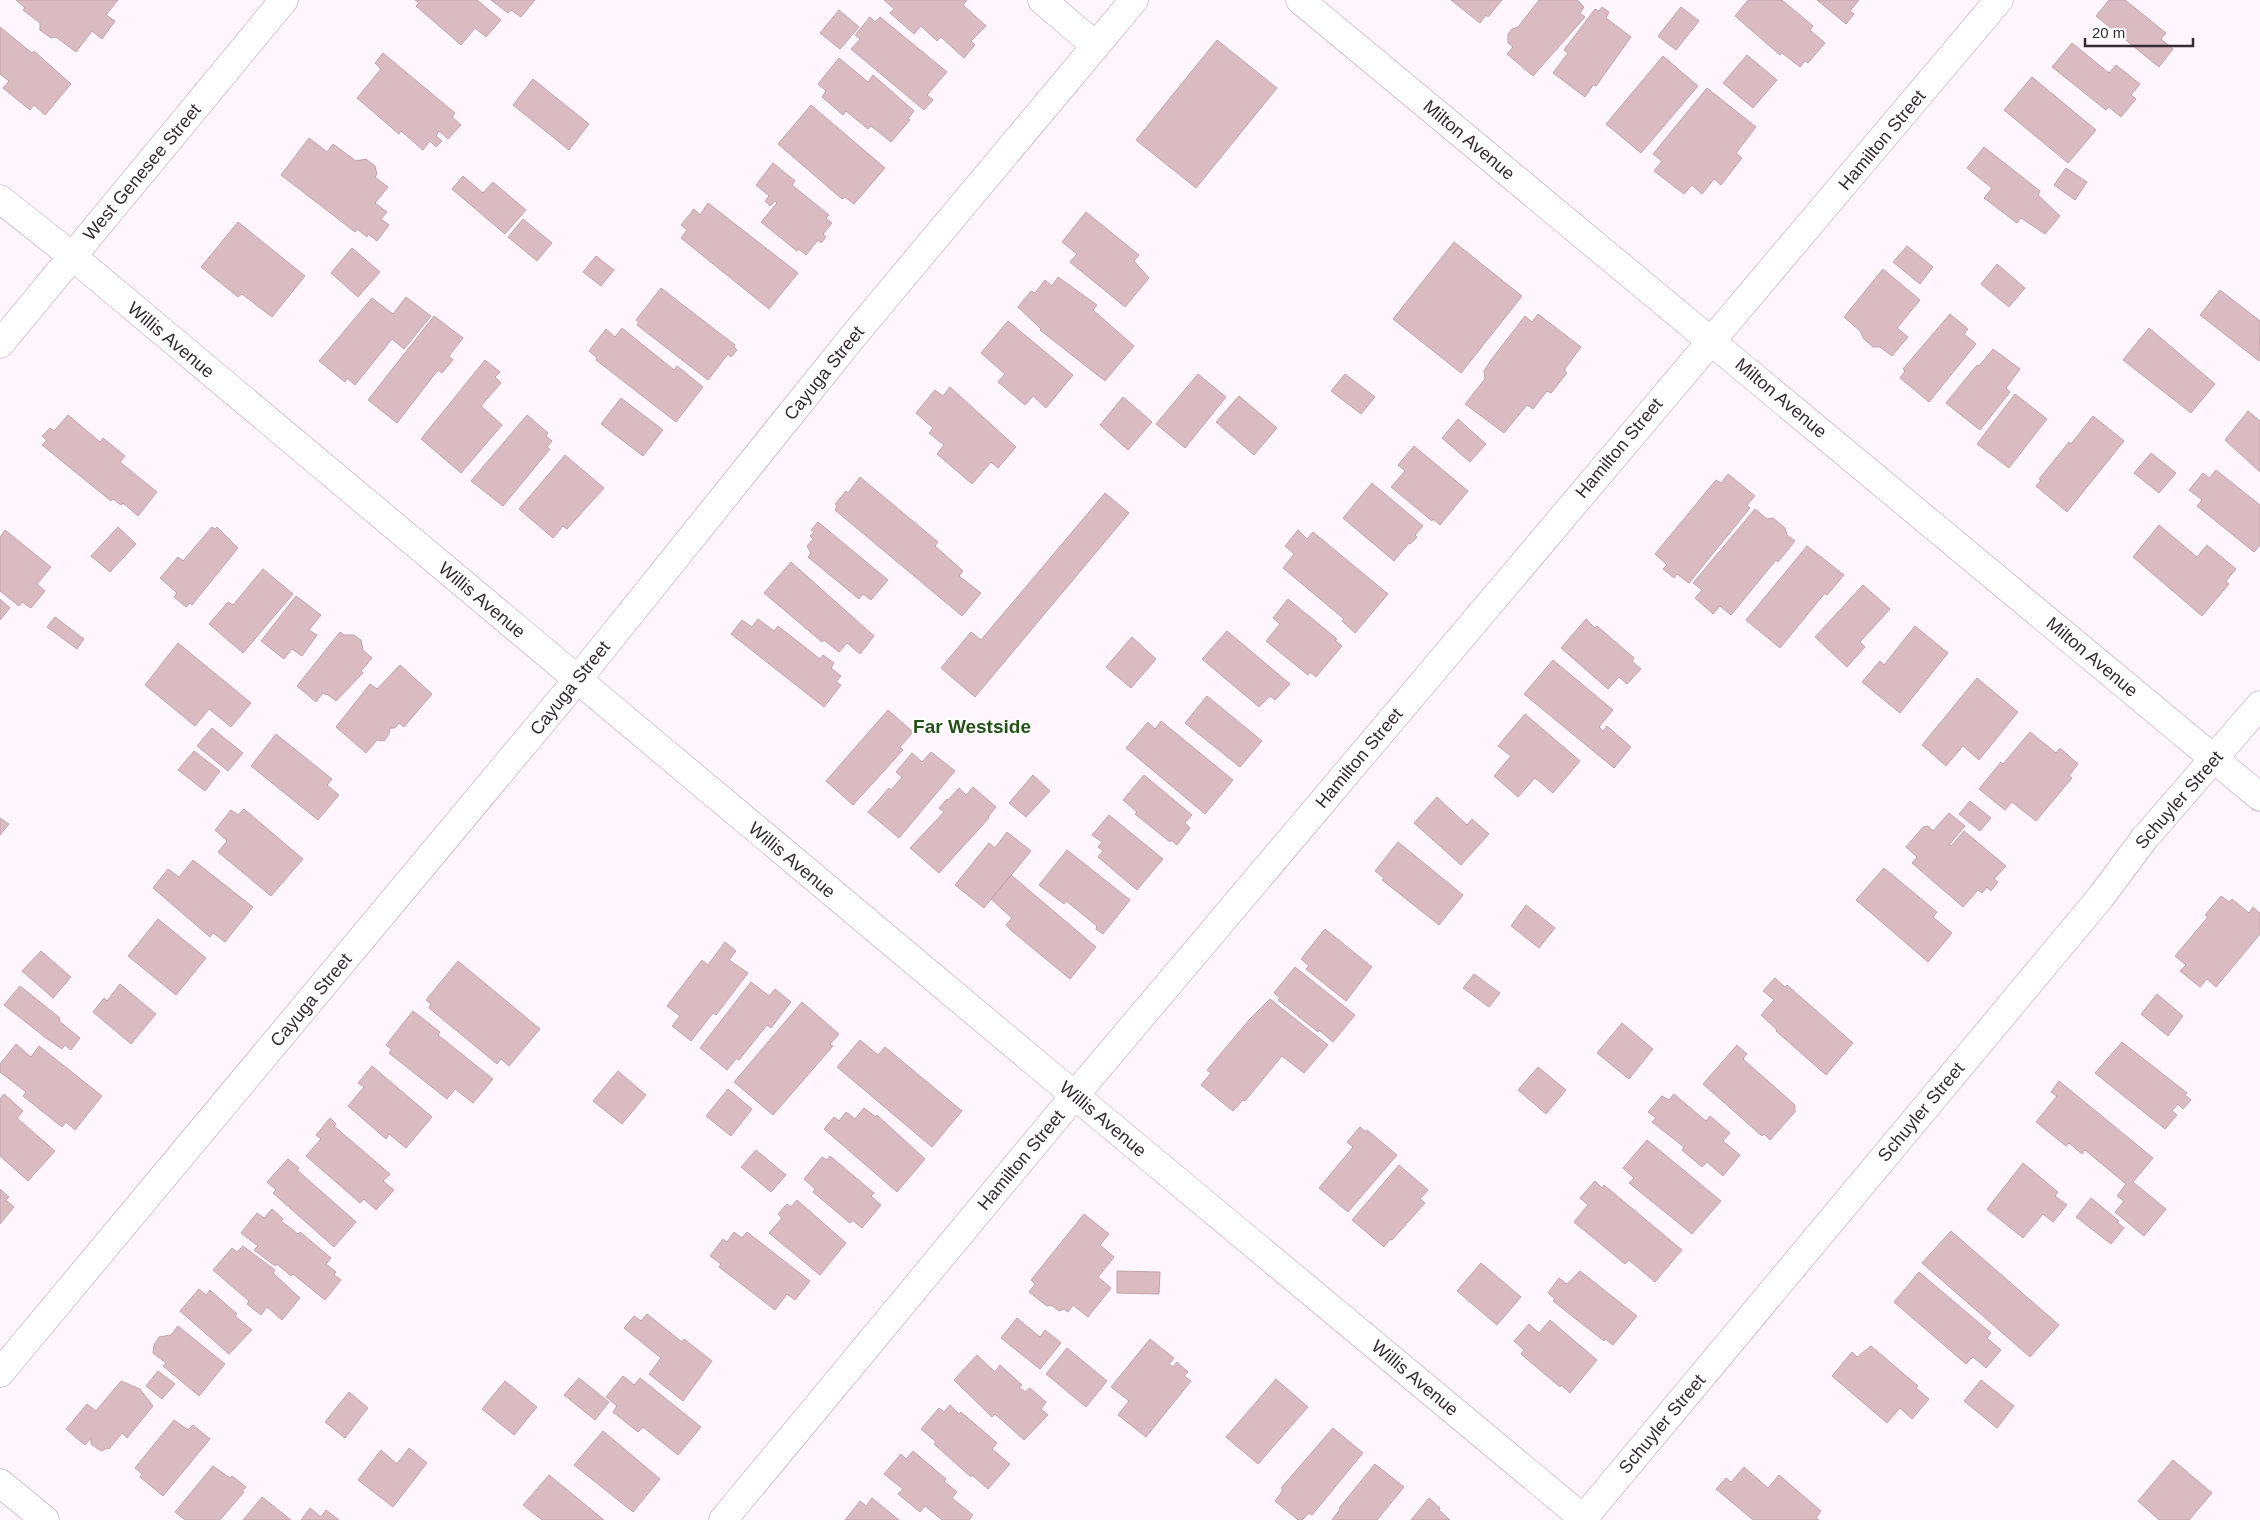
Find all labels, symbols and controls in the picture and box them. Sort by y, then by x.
scale bar [2085,15,2192,47]
text: 20 m [2092,24,2125,41]
street label: Hamilton Street [1834,86,1930,194]
street label: Milton Avenue [1419,96,1519,184]
street label: West Genesee Street [79,100,205,244]
street label: Willis Avenue [124,298,218,382]
street label: Cayuga Street [780,322,868,424]
street label: Milton Avenue [1731,354,1831,442]
street label: Hamilton Street [1571,394,1667,502]
street label: Willis Avenue [435,558,529,642]
street label: Milton Avenue [2042,613,2142,701]
street label: Cayuga Street [526,637,614,739]
street label: Hamilton Street [1311,704,1407,812]
district label: Far Westside [913,716,1031,737]
street label: Schuyler Street [2131,747,2227,853]
street label: Willis Avenue [745,818,839,902]
street label: Cayuga Street [266,949,356,1051]
street label: Schuyler Street [1874,1058,1968,1166]
street label: Willis Avenue [1056,1077,1150,1161]
street label: Hamilton Street [973,1106,1069,1214]
street label: Willis Avenue [1368,1336,1462,1420]
street label: Schuyler Street [1615,1370,1709,1478]

